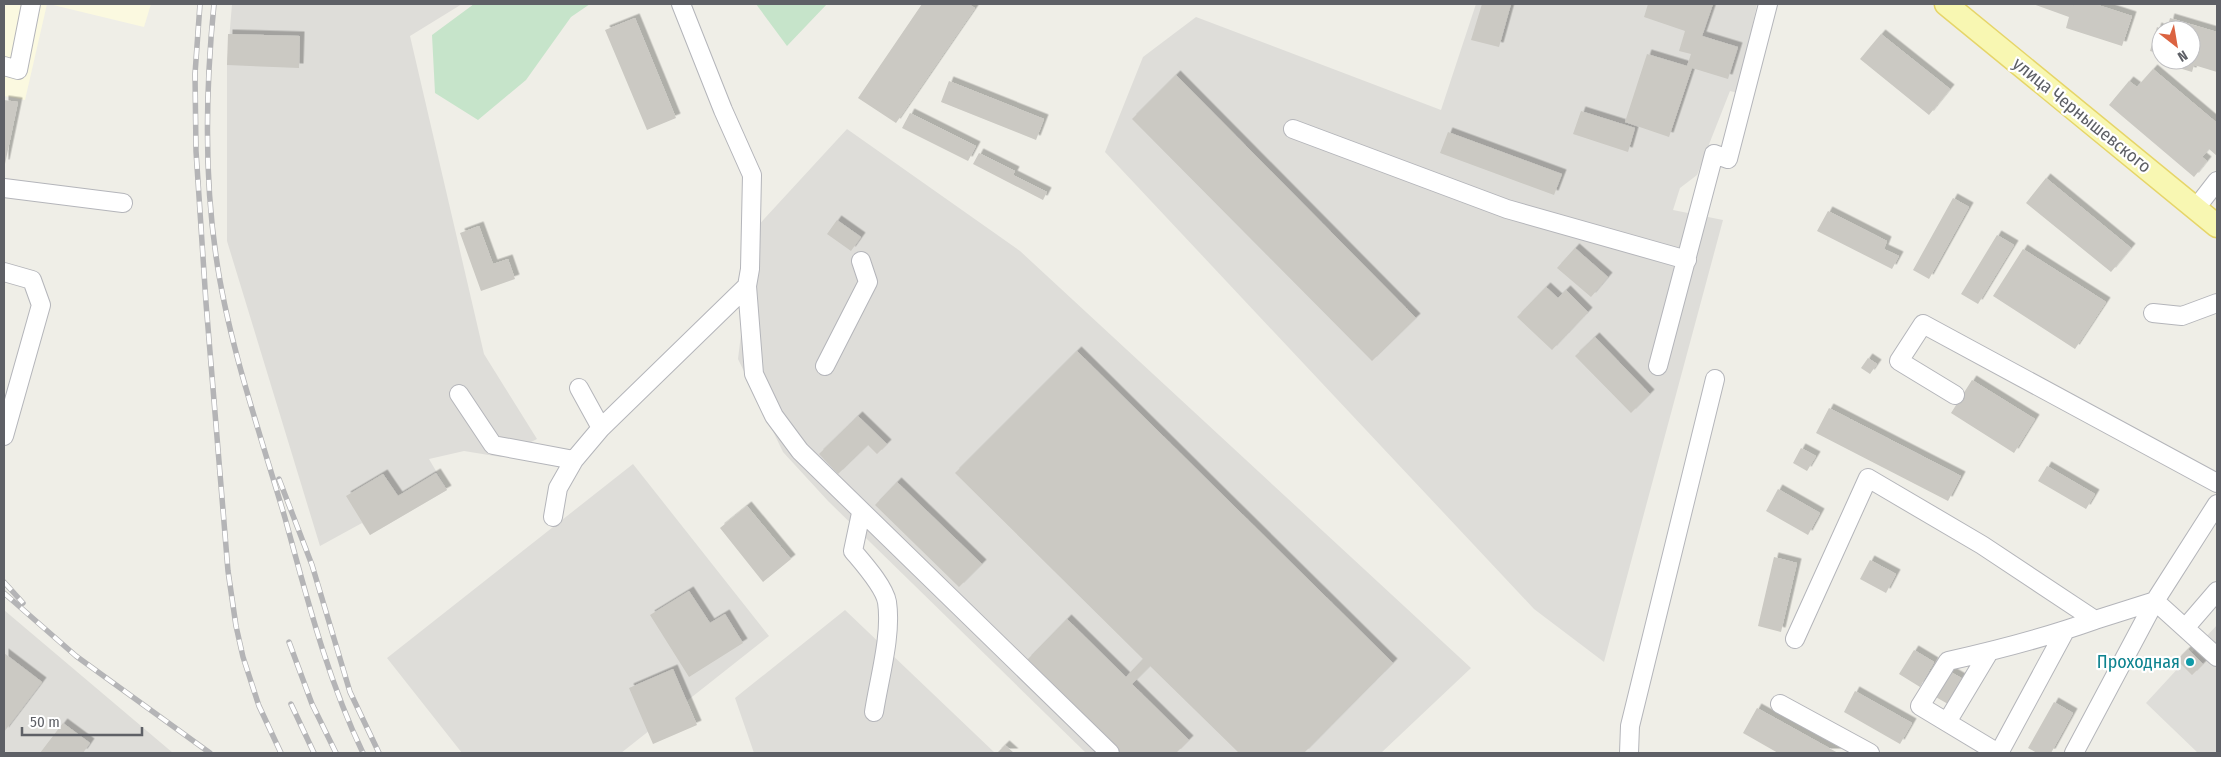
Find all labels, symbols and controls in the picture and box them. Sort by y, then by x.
north arrow [2151,20,2201,70]
text: N [2174,46,2190,65]
street label: улица Чернышевского [2008,53,2156,177]
place label: Проходная [2097,651,2180,673]
marker: Проходная [2184,656,2196,668]
scale bar [22,704,142,736]
text: 50 m [30,713,60,731]

